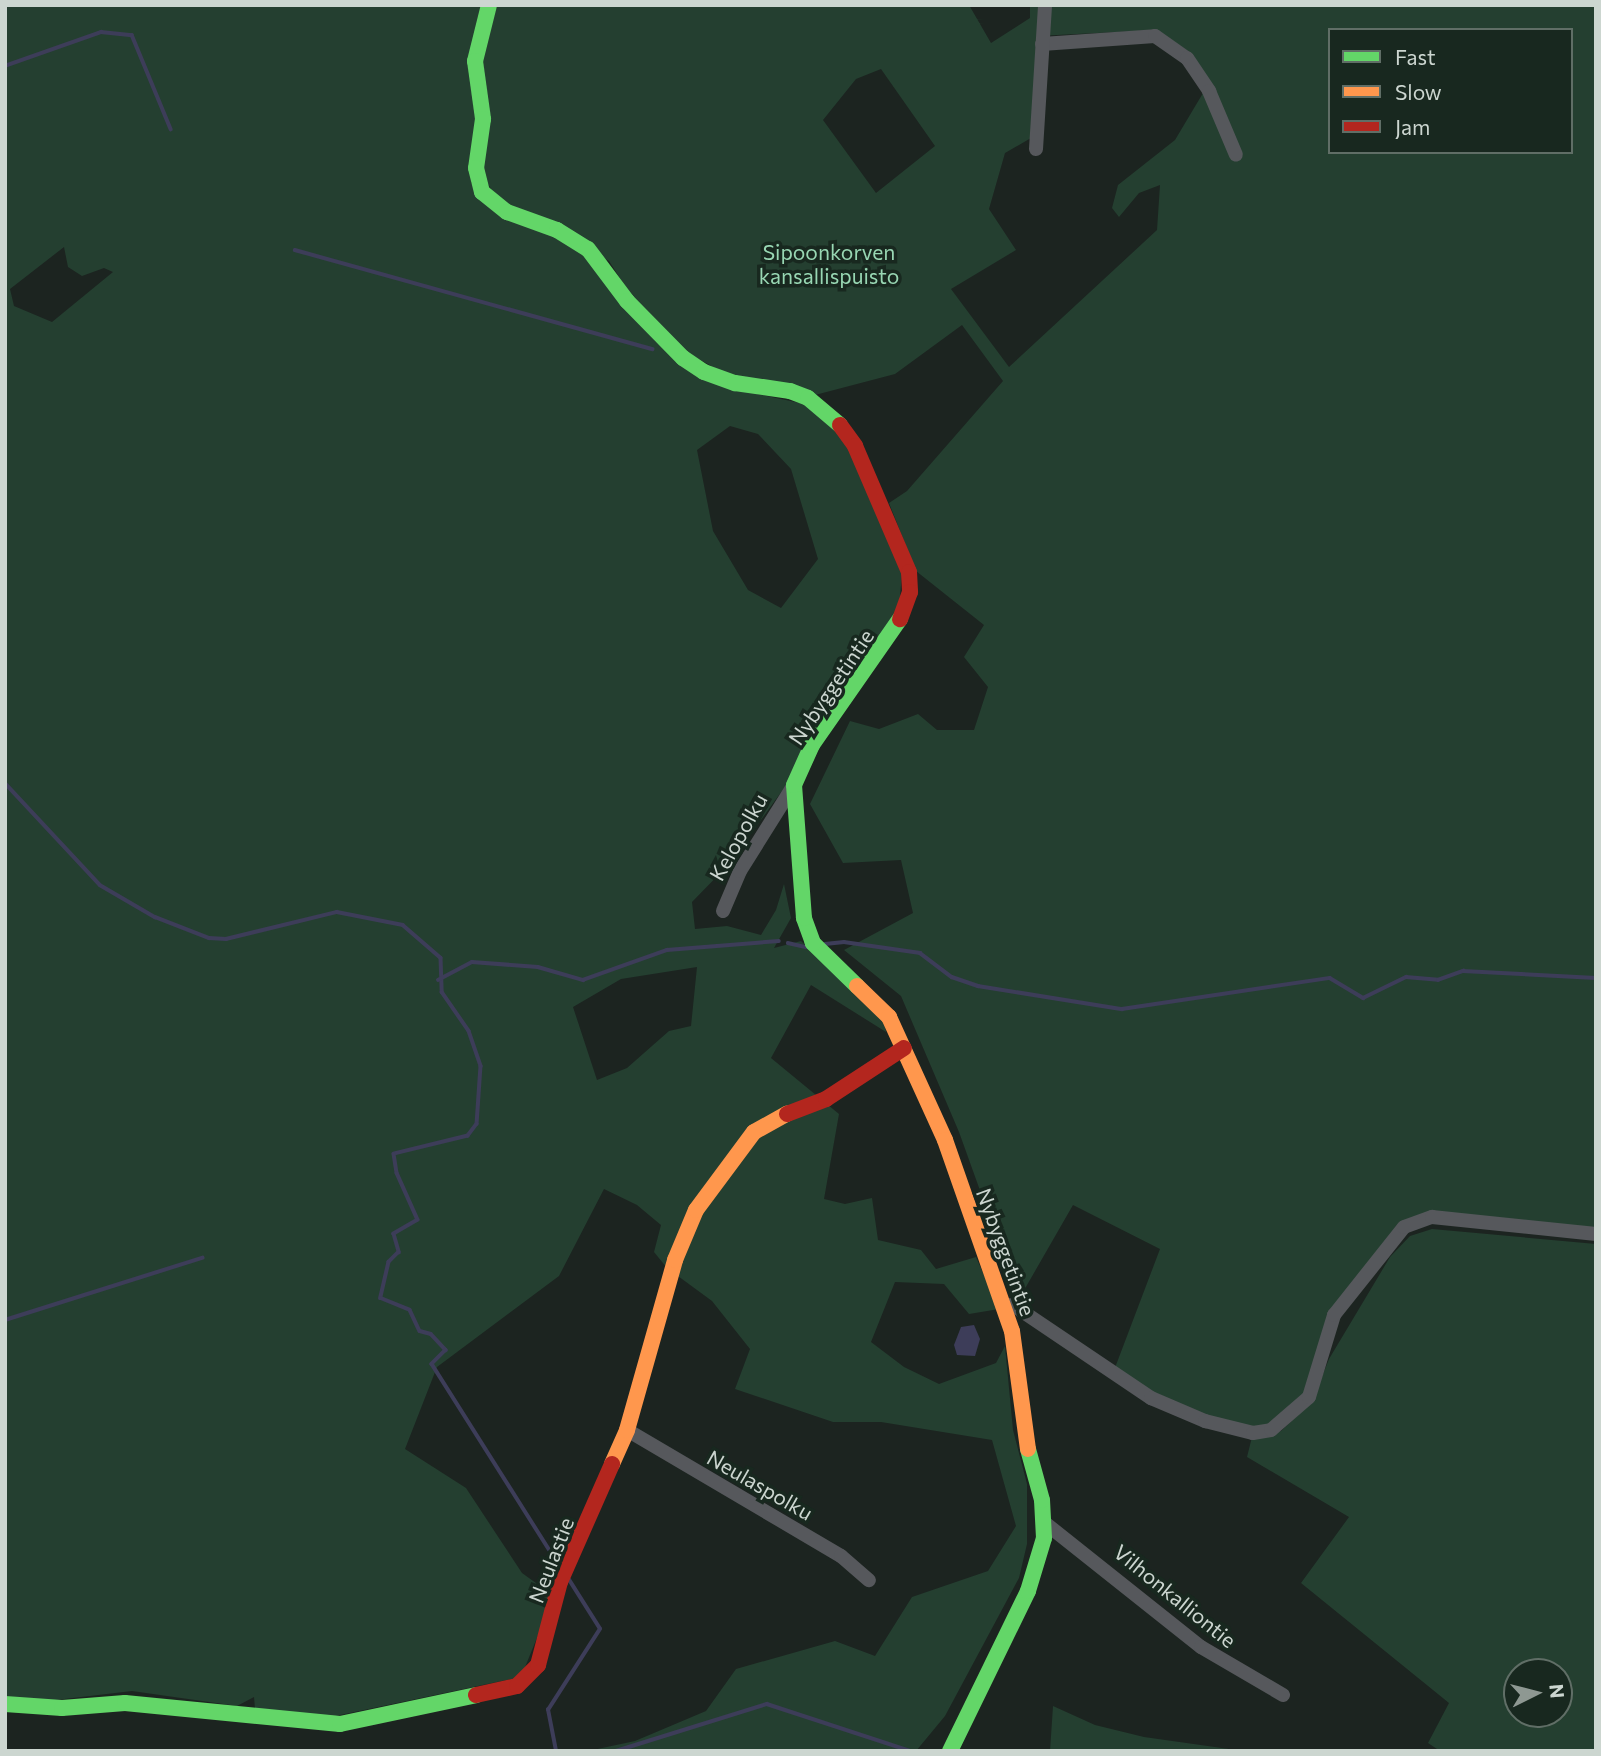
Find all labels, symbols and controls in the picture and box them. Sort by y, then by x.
legend [1328,28,1573,154]
text: Fast [1395,44,1436,69]
text: Slow [1395,79,1442,104]
text: Jam [1395,114,1430,139]
park label: Sipoonkorven kansallispuisto [759,239,899,289]
street label: Nybyggetintie [783,624,879,750]
street label: Kelopolku [704,789,772,885]
street label: Nybyggetintie [971,1185,1041,1319]
street label: Neulaspolku [703,1445,817,1525]
street label: Neulastie [523,1514,579,1606]
street label: Vilhonkalliontie [1109,1539,1241,1653]
north arrow [1503,1658,1573,1728]
text: N [1545,1683,1570,1699]

